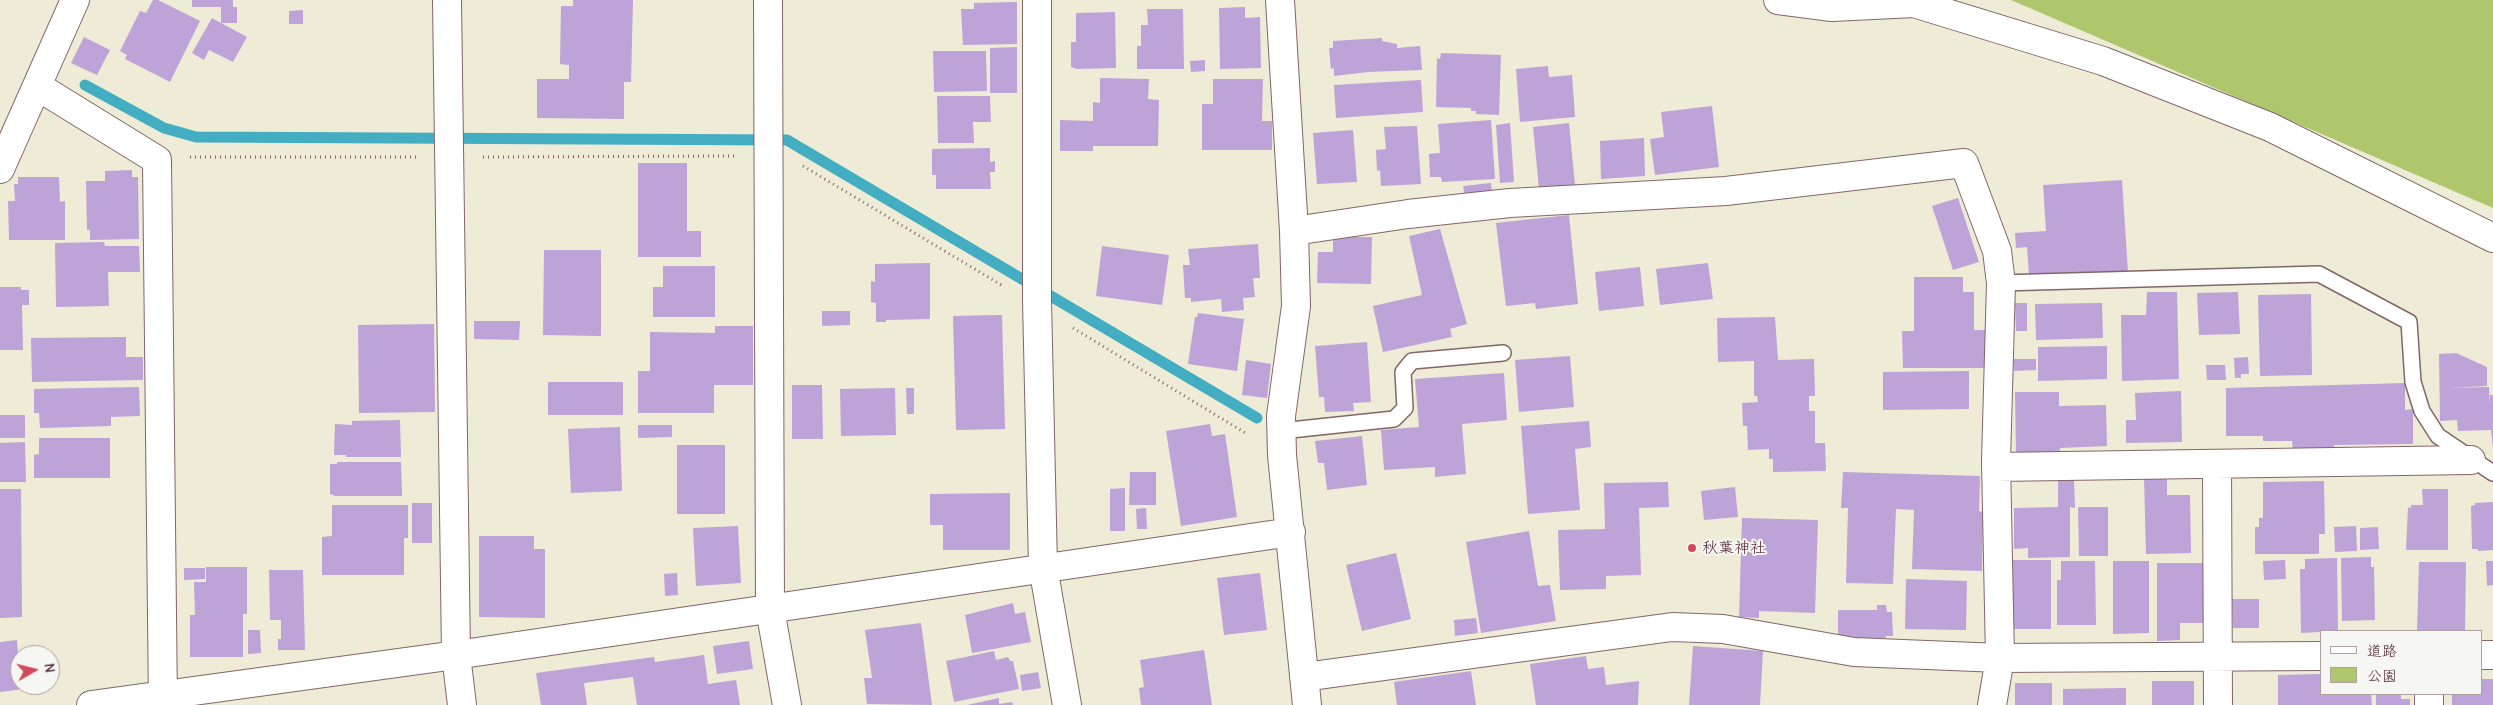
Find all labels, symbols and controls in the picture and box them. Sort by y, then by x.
place label: 秋葉神社 [1702,538,1766,558]
marker: 秋葉神社 [1686,542,1698,554]
legend [2320,630,2483,695]
text: 道路 [2367,642,2397,660]
north arrow [10,645,60,695]
text: N [40,662,58,674]
text: 公園 [2367,667,2397,685]

